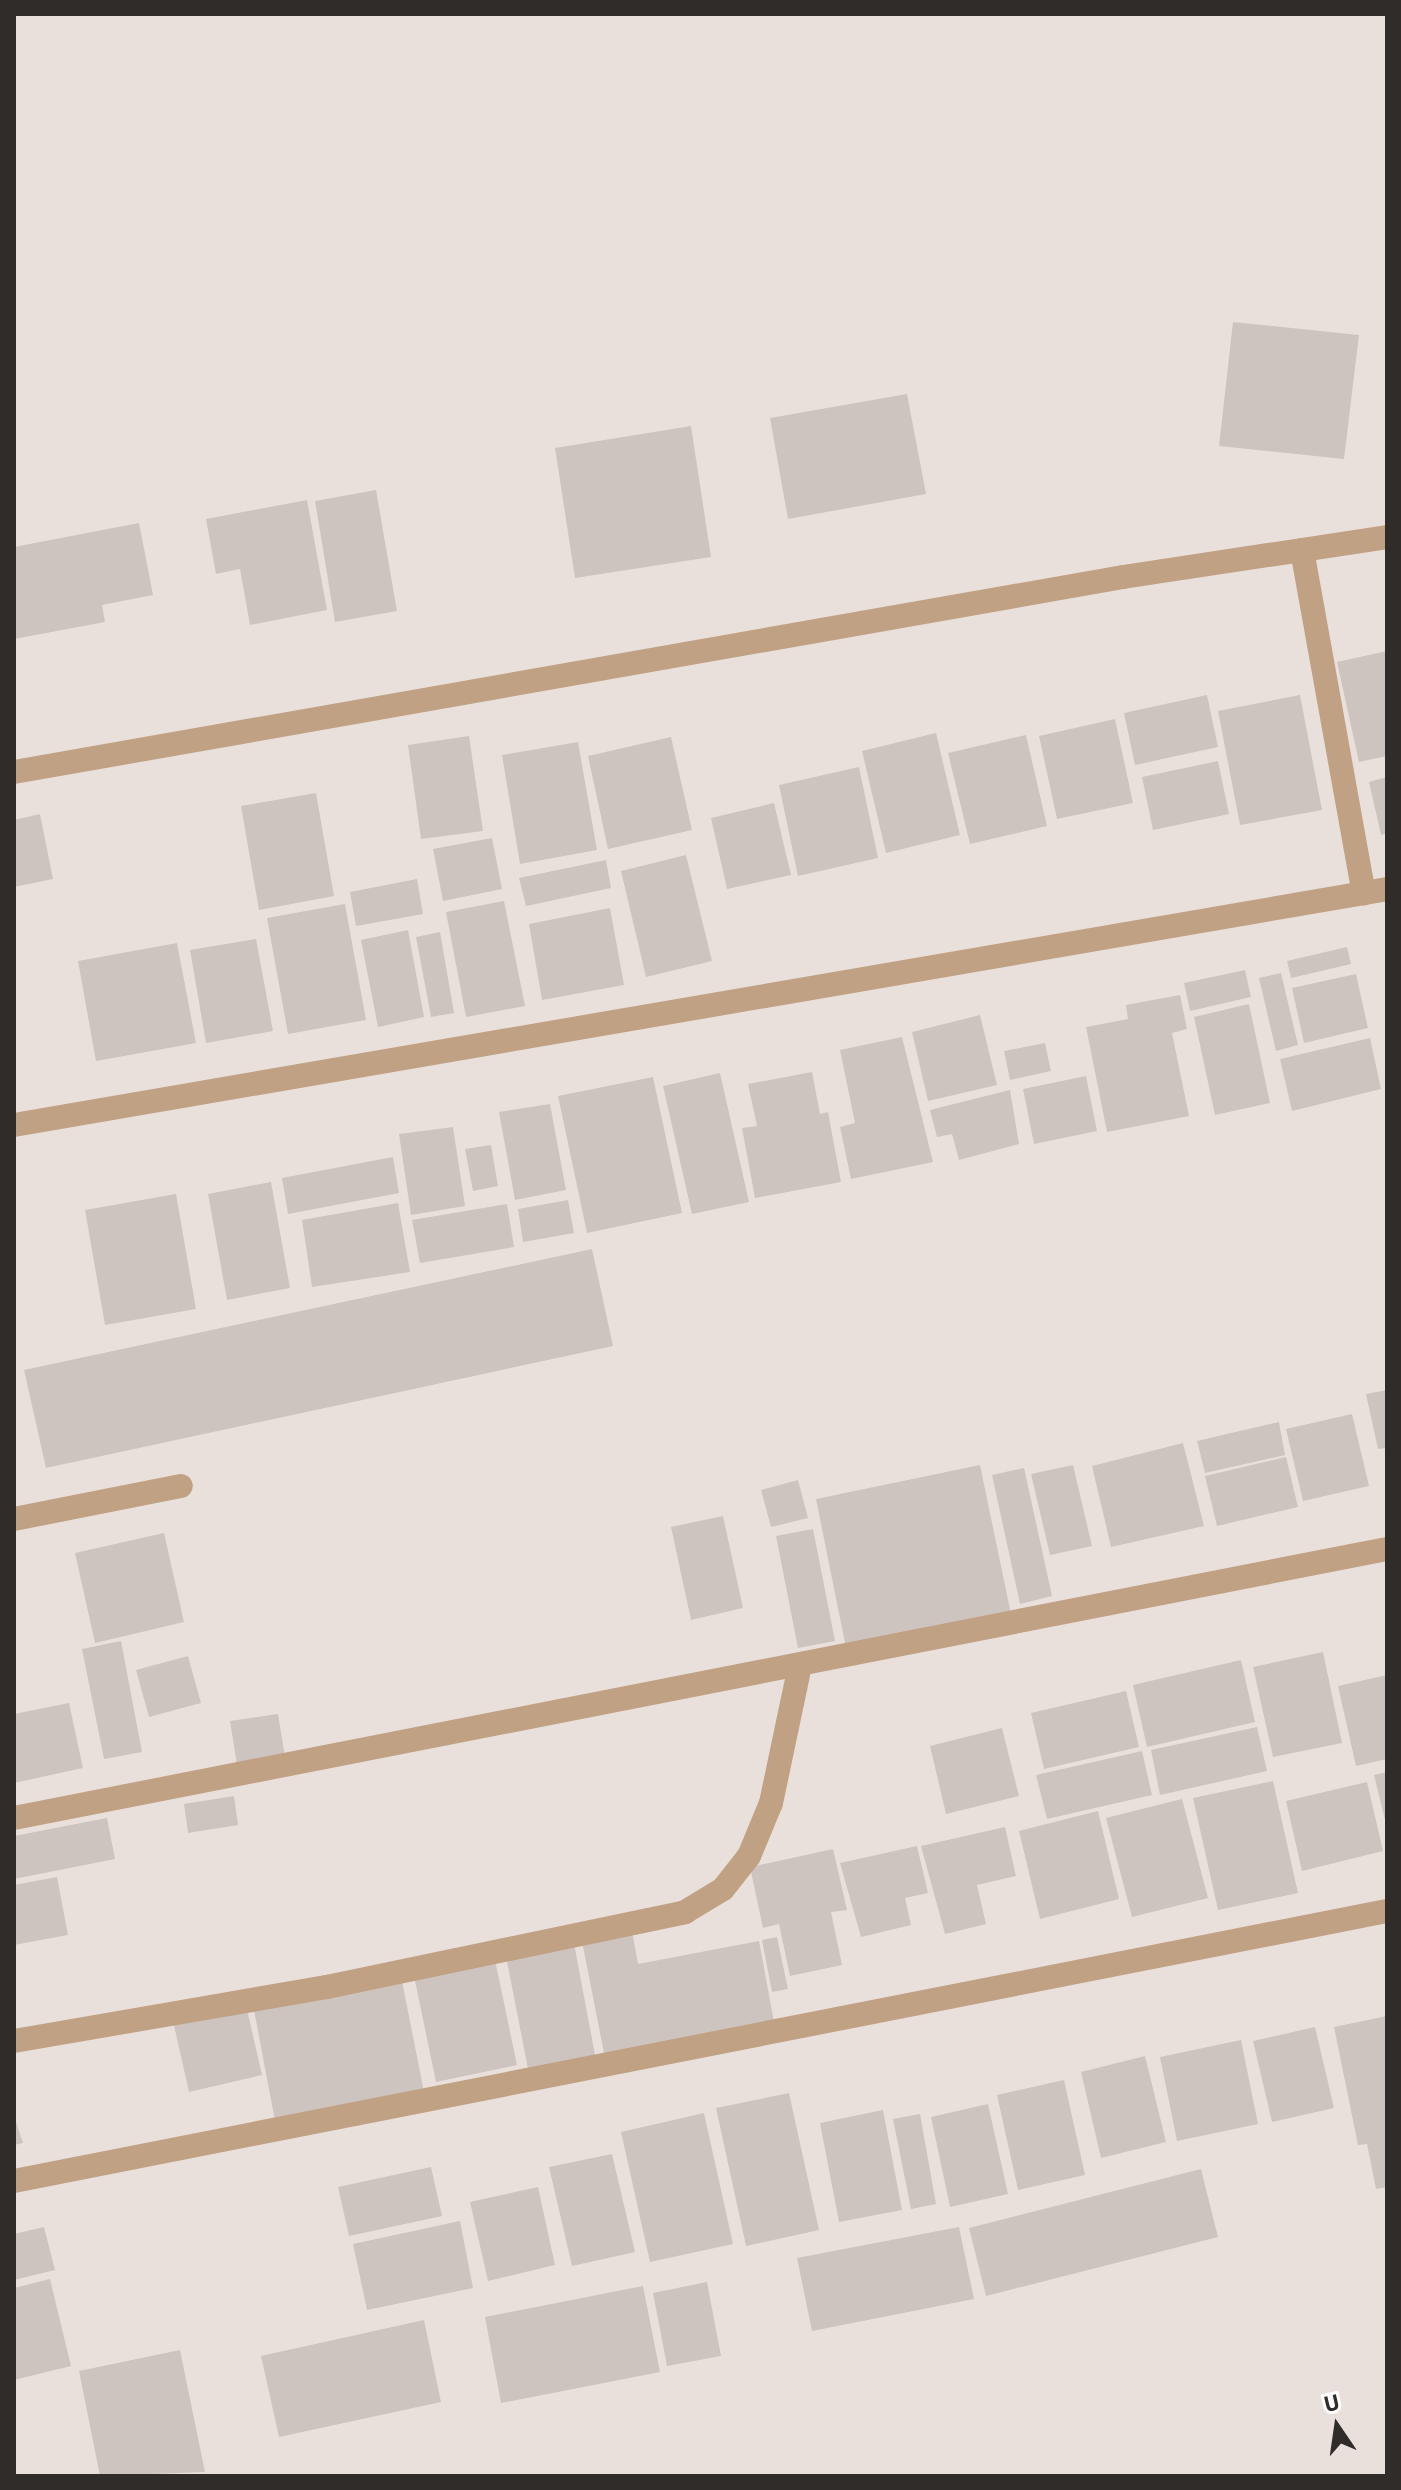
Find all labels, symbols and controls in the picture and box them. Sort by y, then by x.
north arrow [1297,2386,1377,2466]
text: U [1321,2386,1342,2418]

